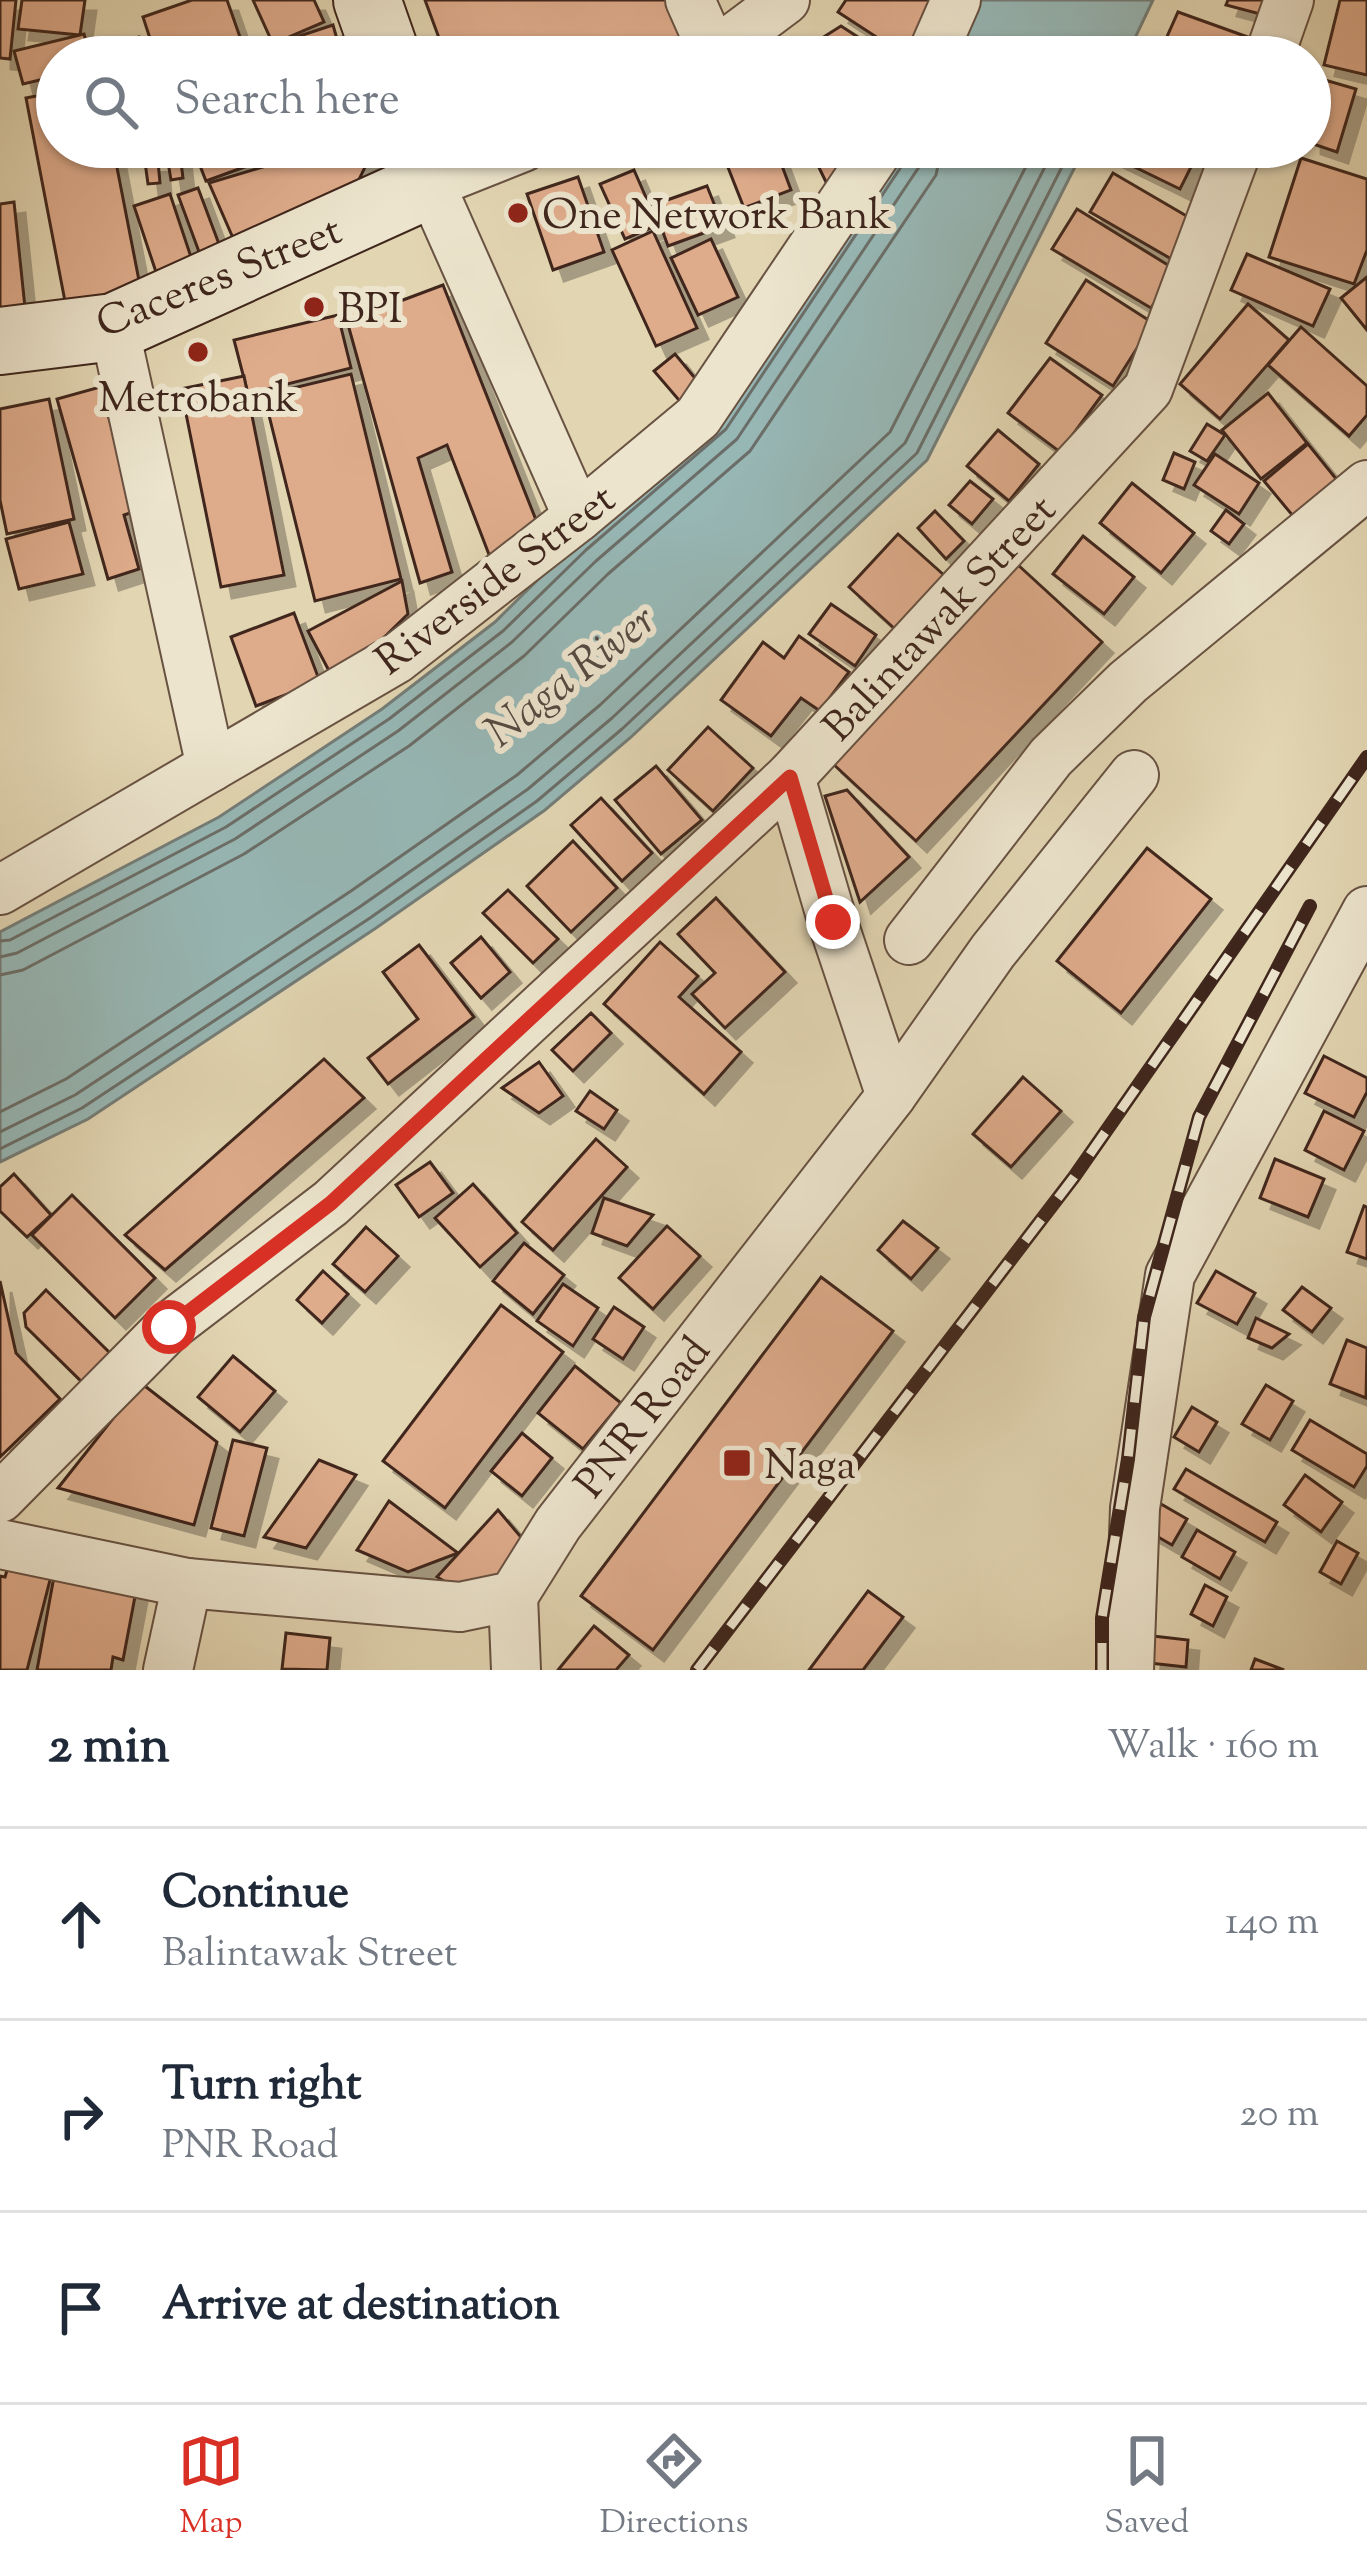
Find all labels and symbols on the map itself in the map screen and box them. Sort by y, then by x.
place label: One Network Bank [542,188,892,248]
marker: One Network Bank [505,200,531,226]
street label: Caceres Street [88,203,352,356]
place label: BPI [338,282,402,342]
marker: BPI [301,294,327,320]
marker: Metrobank [185,339,211,365]
place label: Metrobank [98,371,298,431]
street label: Riverside Street [365,472,629,692]
street label: Balintawak Street [811,484,1072,757]
water label: Naga River [473,591,672,766]
route end [806,895,860,949]
route start [142,1300,196,1354]
street label: PNR Road [563,1326,727,1512]
place label: Naga [764,1438,856,1498]
marker: Naga [721,1447,753,1479]

